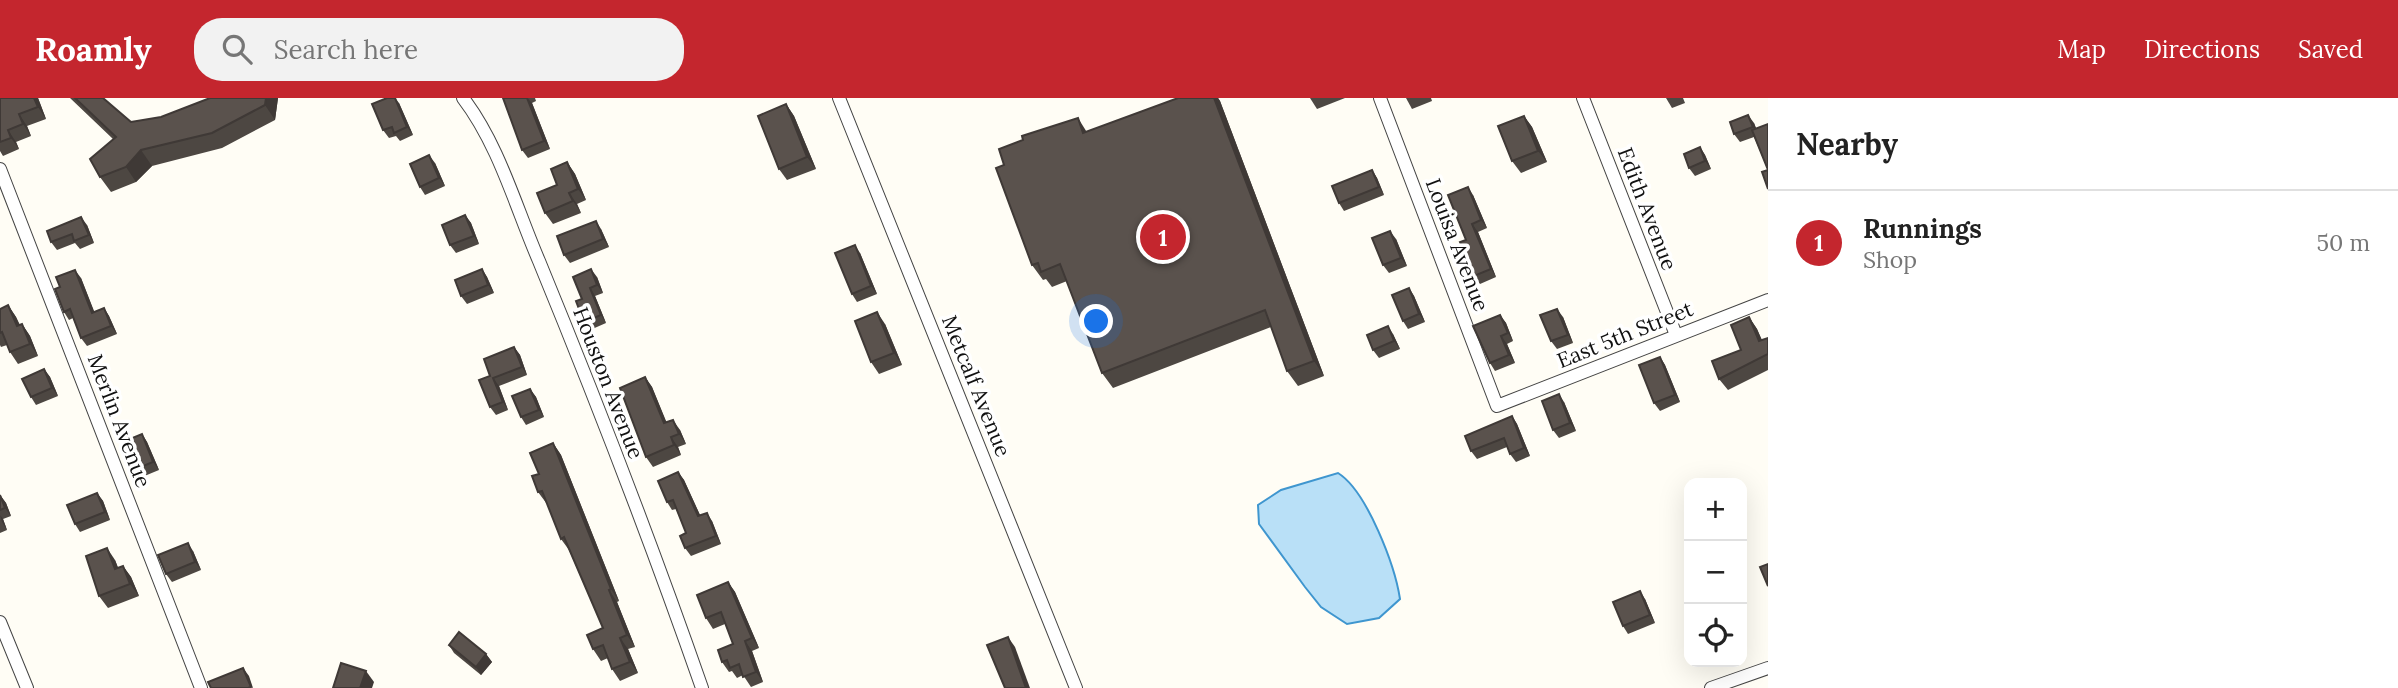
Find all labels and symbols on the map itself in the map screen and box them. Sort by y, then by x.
street label: Edith Avenue [1612,144,1683,274]
street label: Louisa Avenue [1420,175,1495,315]
pin: 1 [1140,211,1186,263]
street label: East 5th Street [1553,295,1698,374]
street label: Houston Avenue [567,303,650,463]
your location [1079,304,1113,338]
street label: Metcalf Avenue [936,311,1017,460]
street label: Merlin Avenue [82,350,157,491]

